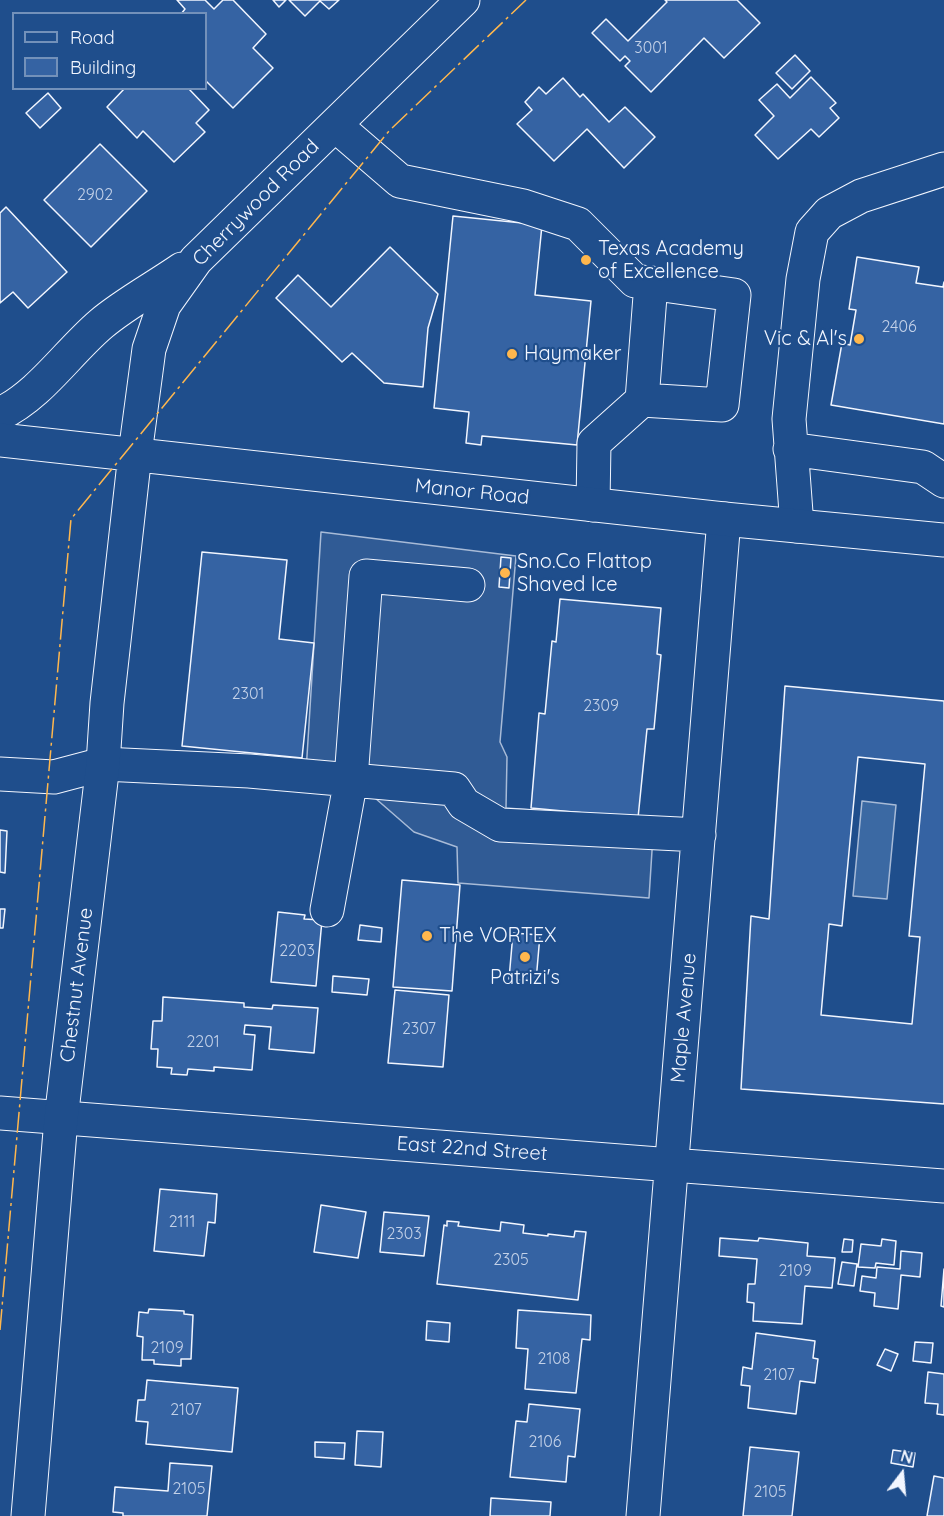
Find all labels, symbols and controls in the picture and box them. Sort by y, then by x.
legend [12,12,207,90]
text: Road [70,26,115,49]
house number: 3001 [634,38,668,58]
text: Building [70,56,136,79]
street label: Cherrywood Road [188,135,324,271]
house number: 2902 [77,185,113,205]
place label: Texas Academy of Excellence [598,237,744,284]
marker: Texas Academy of Excellence [579,253,593,267]
house number: 2406 [881,317,917,337]
place label: Vic & Al's [764,327,847,351]
marker: Vic & Al's [852,332,866,346]
place label: Haymaker [524,342,621,366]
marker: Haymaker [505,347,519,361]
street label: Manor Road [414,474,530,510]
place label: Sno.Co Flattop Shaved Ice [517,550,652,597]
marker: Sno.Co Flattop Shaved Ice [498,566,512,580]
house number: 2301 [232,684,264,704]
house number: 2309 [583,696,619,716]
street label: Chestnut Avenue [56,906,98,1064]
place label: The VORTEX [439,924,556,948]
marker: The VORTEX [420,929,434,943]
house number: 2203 [279,941,315,961]
marker: Patrizi's [518,950,532,964]
street label: Maple Avenue [666,952,702,1084]
place label: Patrizi's [490,966,560,990]
house number: 2307 [402,1019,436,1039]
house number: 2201 [186,1032,220,1052]
street label: East 22nd Street [396,1132,548,1166]
house number: 2111 [169,1212,195,1232]
house number: 2303 [386,1224,422,1244]
house number: 2305 [493,1250,529,1270]
house number: 2109 [778,1261,812,1281]
house number: 2109 [150,1338,184,1358]
house number: 2108 [538,1349,570,1369]
house number: 2107 [763,1365,795,1385]
house number: 2107 [170,1400,202,1420]
house number: 2106 [529,1432,561,1452]
north arrow [872,1444,932,1504]
text: N [899,1445,915,1468]
house number: 2105 [172,1479,206,1499]
house number: 2105 [753,1482,787,1502]

